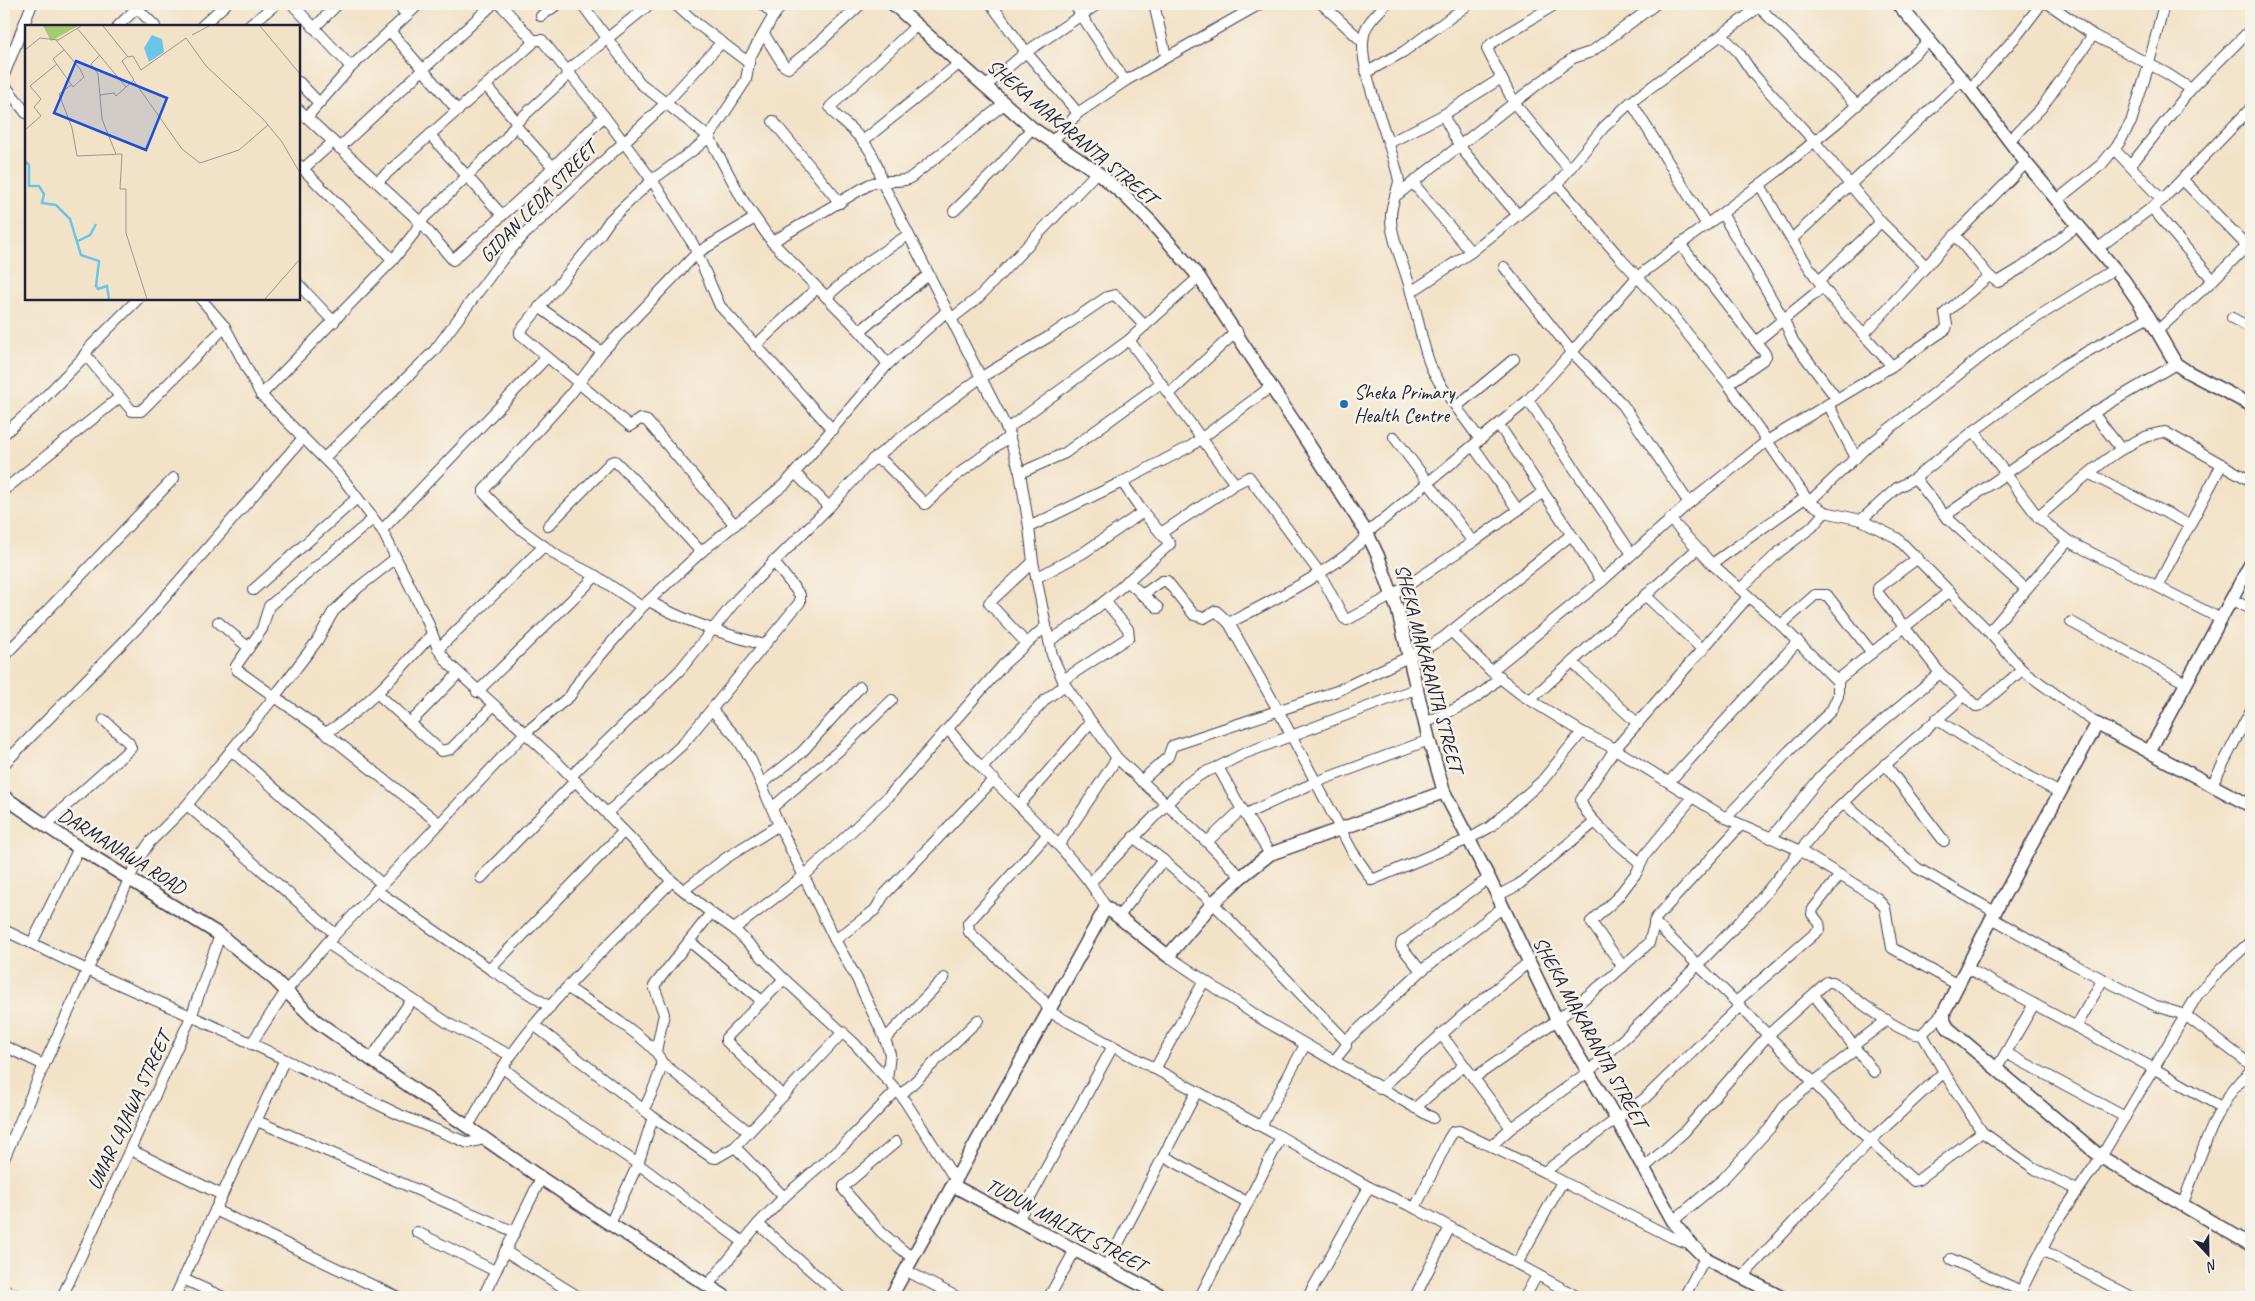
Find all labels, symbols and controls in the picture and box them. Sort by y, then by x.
inset map [25,25,300,300]
street label: SHEKA MAKARANTA STREET [982,54,1166,214]
street label: GIDAN LEDA STREET [474,133,605,268]
place label: Sheka Primary Health Centre [1354,380,1456,428]
marker: Sheka Primary Health Centre [1338,398,1350,410]
street label: SHEKA MAKARANTA STREET [1389,561,1470,779]
street label: DARMANAWA ROAD [54,802,192,901]
street label: SHEKA MAKARANTA STREET [1527,932,1655,1136]
street label: UMAR LAJAWA STREET [82,1024,179,1194]
street label: TUDUN MALIKI STREET [981,1172,1154,1280]
north arrow [2182,1228,2232,1278]
text: N [2203,1256,2220,1276]

